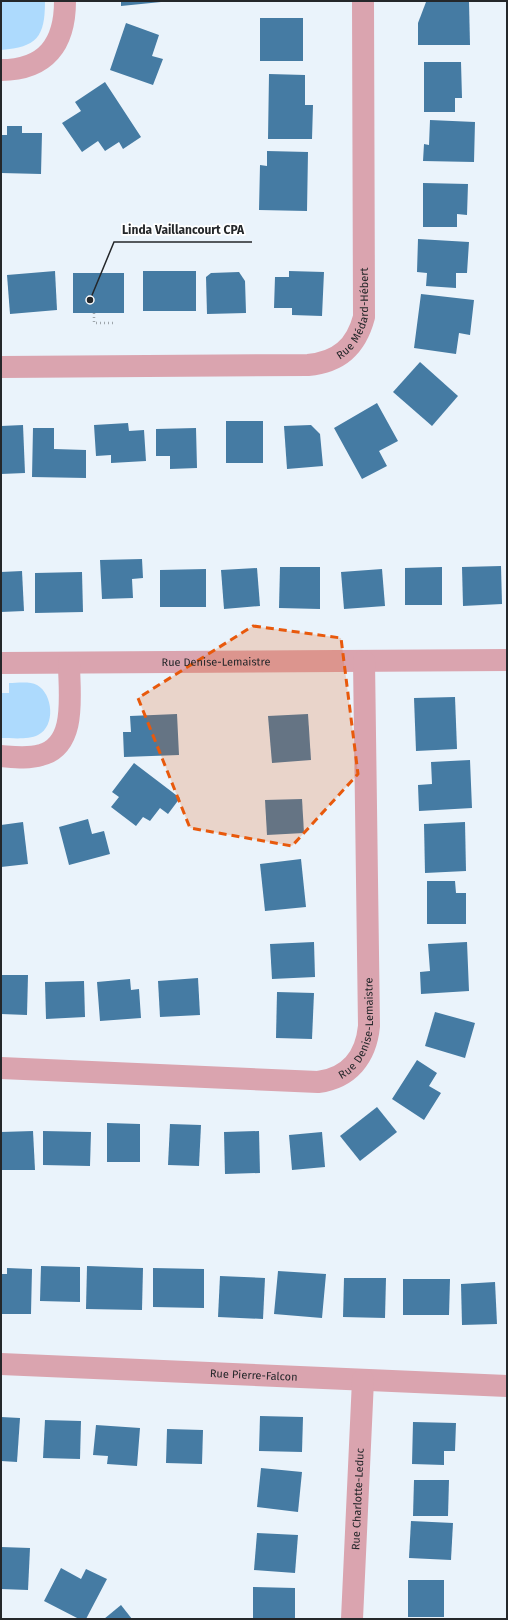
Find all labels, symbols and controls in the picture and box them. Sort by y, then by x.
callout: Linda Vaillancourt CPA [114,218,252,242]
text: Linda Vaillancourt CPA [122,223,245,237]
street label: Rue Médard-Hébert [334,267,371,362]
street label: Rue Denise-Lemaistre [161,655,271,669]
street label: Rue Denise-Lemaistre [336,977,376,1082]
street label: Rue Pierre-Falcon [210,1367,298,1384]
street label: Rue Charlotte-Leduc [349,1448,367,1550]

